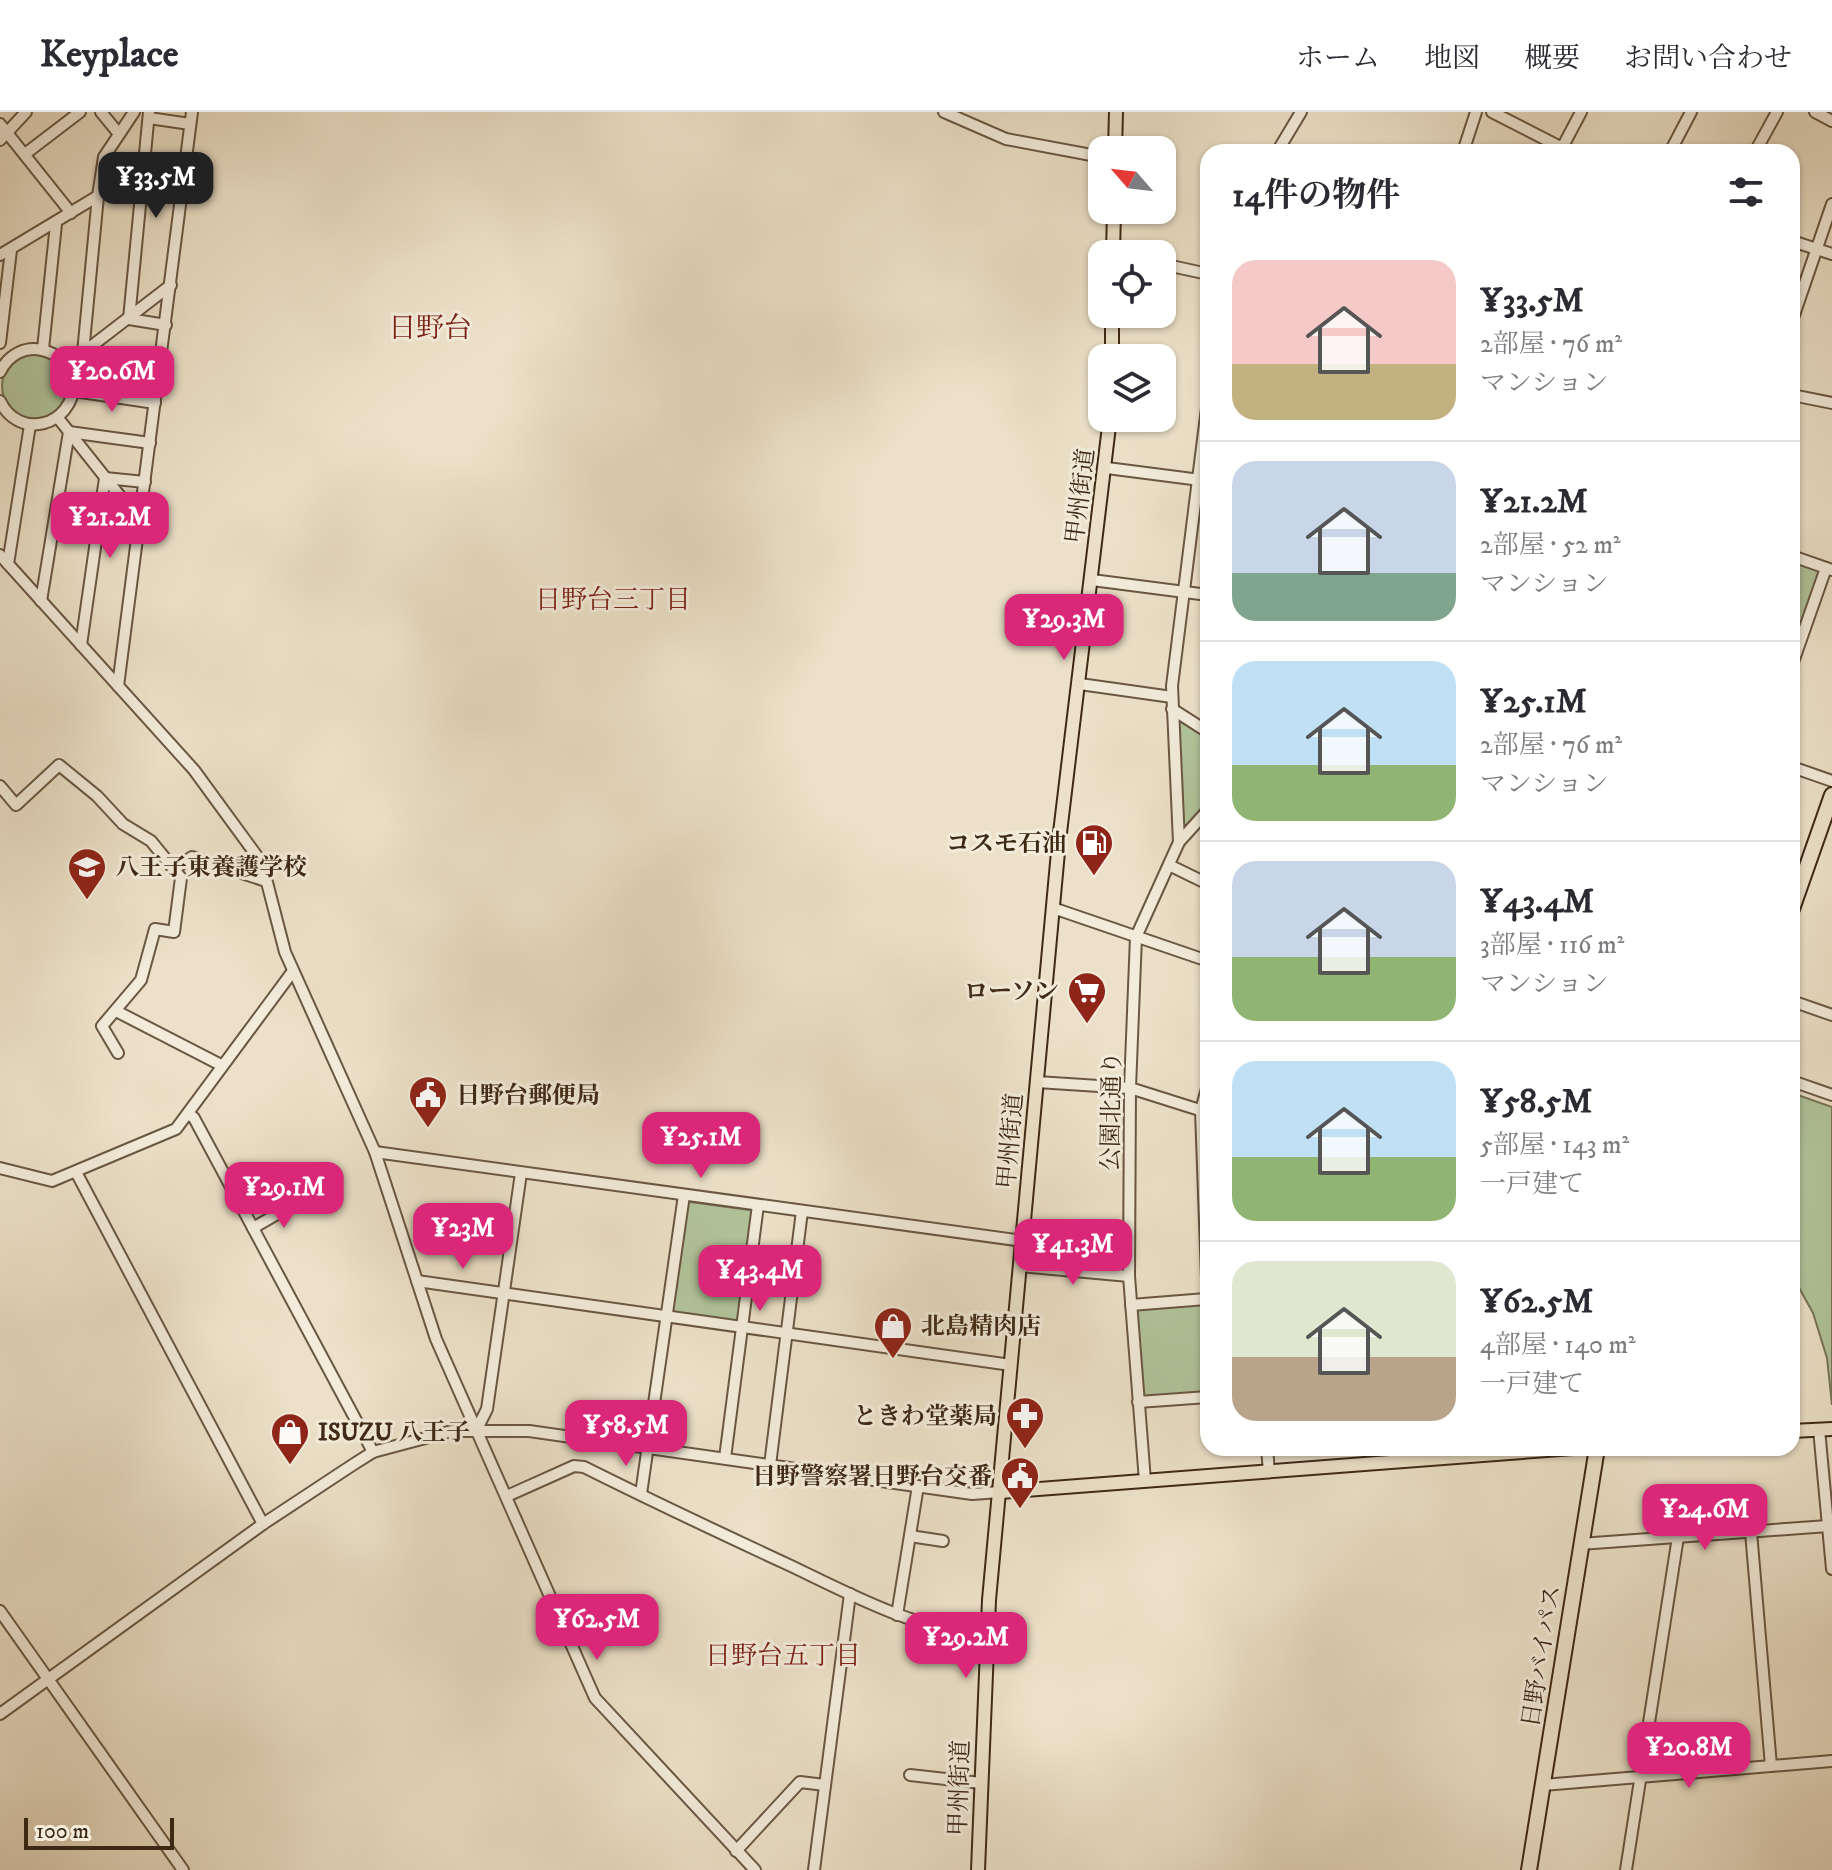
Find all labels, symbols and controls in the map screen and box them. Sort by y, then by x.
text: Keyplace [40,31,179,79]
text: ホーム [1296,41,1380,76]
text: 地図 [1424,41,1480,76]
text: 概要 [1524,41,1580,76]
text: お問い合わせ [1624,41,1792,76]
north arrow [1088,136,1176,224]
map controls [1088,136,1176,432]
pin: ¥33.5M [91,152,221,220]
text: ¥33.5M [116,161,196,194]
icon: filters [1724,170,1768,214]
text: 14件の物件 [1232,175,1400,217]
button: locate [1088,240,1176,328]
text: ¥33.5M [1480,280,1584,322]
icon: home [1296,292,1392,388]
district label: 日野台 [388,311,472,346]
text: 2部屋 · 76 m² [1480,328,1622,361]
button: layers [1088,344,1176,432]
pin: ¥20.6M [47,346,177,414]
text: ¥20.6M [68,355,156,388]
text: マンション [1480,367,1609,400]
street label: 甲州街道 [1060,447,1102,546]
text: ¥21.2M [1480,481,1588,523]
pin: ¥21.2M [45,492,175,560]
icon: home [1296,493,1392,589]
text: ¥21.2M [69,501,151,534]
text: 2部屋 · 52 m² [1480,529,1621,562]
text: マンション [1480,568,1609,601]
district label: 日野台三丁目 [535,584,691,617]
pin: ¥29.3M [999,594,1129,662]
text: ¥29.3M [1023,603,1105,636]
text: ¥25.1M [1480,681,1587,723]
icon: home [1296,693,1392,789]
text: 2部屋 · 76 m² [1480,729,1622,762]
text: マンション [1480,768,1609,801]
fuel station icon: コスモ石油 [1073,822,1115,877]
place label: コスモ石油 [946,829,1066,859]
school or university icon: 八王子東養護学校 [66,846,108,901]
place label: 八王子東養護学校 [115,853,307,883]
text: ¥43.4M [1480,881,1594,923]
icon: home [1296,893,1392,989]
text: 3部屋 · 116 m² [1480,929,1624,962]
text: マンション [1480,968,1609,1001]
supermarket icon: ローソン [1066,970,1108,1025]
place label: ローソン [964,977,1059,1007]
street label: 公園北通り [1096,1051,1128,1171]
public building icon: 日野台郵便局 [407,1074,449,1129]
place label: 日野台郵便局 [456,1081,600,1111]
text: ¥58.5M [1480,1081,1592,1123]
street label: 甲州街道 [992,1092,1030,1190]
icon: home [1296,1093,1392,1189]
pin: ¥25.1M [636,1112,766,1180]
text: ¥25.1M [660,1121,742,1154]
text: 5部屋 · 143 m² [1480,1129,1629,1162]
pin: ¥29.1M [219,1162,349,1230]
text: 一戸建て [1480,1168,1584,1201]
text: ¥29.1M [243,1171,325,1204]
pin: ¥23M [416,1203,510,1271]
text: ¥23M [431,1212,495,1245]
pin: ¥41.3M [1008,1219,1138,1287]
text: ¥41.3M [1032,1228,1114,1261]
pin: ¥43.4M [695,1245,825,1313]
text: ¥43.4M [716,1254,804,1287]
text: ¥62.5M [1480,1281,1593,1323]
icon: home [1296,1293,1392,1389]
shop icon: 北島精肉店 [872,1305,914,1360]
place label: 北島精肉店 [921,1312,1041,1342]
text: 4部屋 · 140 m² [1480,1329,1636,1362]
text: 一戸建て [1480,1368,1584,1401]
pharmacy icon: ときわ堂薬局 [1004,1395,1046,1450]
pin: ¥58.5M [561,1400,691,1468]
place label: ときわ堂薬局 [853,1402,997,1432]
text: ¥58.5M [583,1409,669,1442]
shop icon: ISUZU 八王子 [269,1411,311,1466]
place label: ISUZU 八王子 [318,1418,470,1448]
public building icon: 日野警察署日野台交番 [999,1455,1041,1510]
place label: 日野警察署日野台交番 [752,1462,992,1492]
pin: ¥24.6M [1640,1484,1770,1552]
text: ¥24.6M [1660,1493,1750,1526]
street label: 日野バイパス [1516,1583,1568,1729]
pin: ¥62.5M [532,1594,662,1662]
text: ¥62.5M [554,1603,640,1636]
pin: ¥29.2M [901,1612,1031,1680]
text: ¥29.2M [923,1621,1009,1654]
district label: 日野台五丁目 [705,1640,861,1673]
pin: ¥20.8M [1624,1722,1754,1790]
text: ¥20.8M [1645,1731,1733,1764]
street label: 甲州街道 [943,1740,977,1837]
scale bar [24,1814,174,1850]
text: 100 m [36,1818,89,1845]

